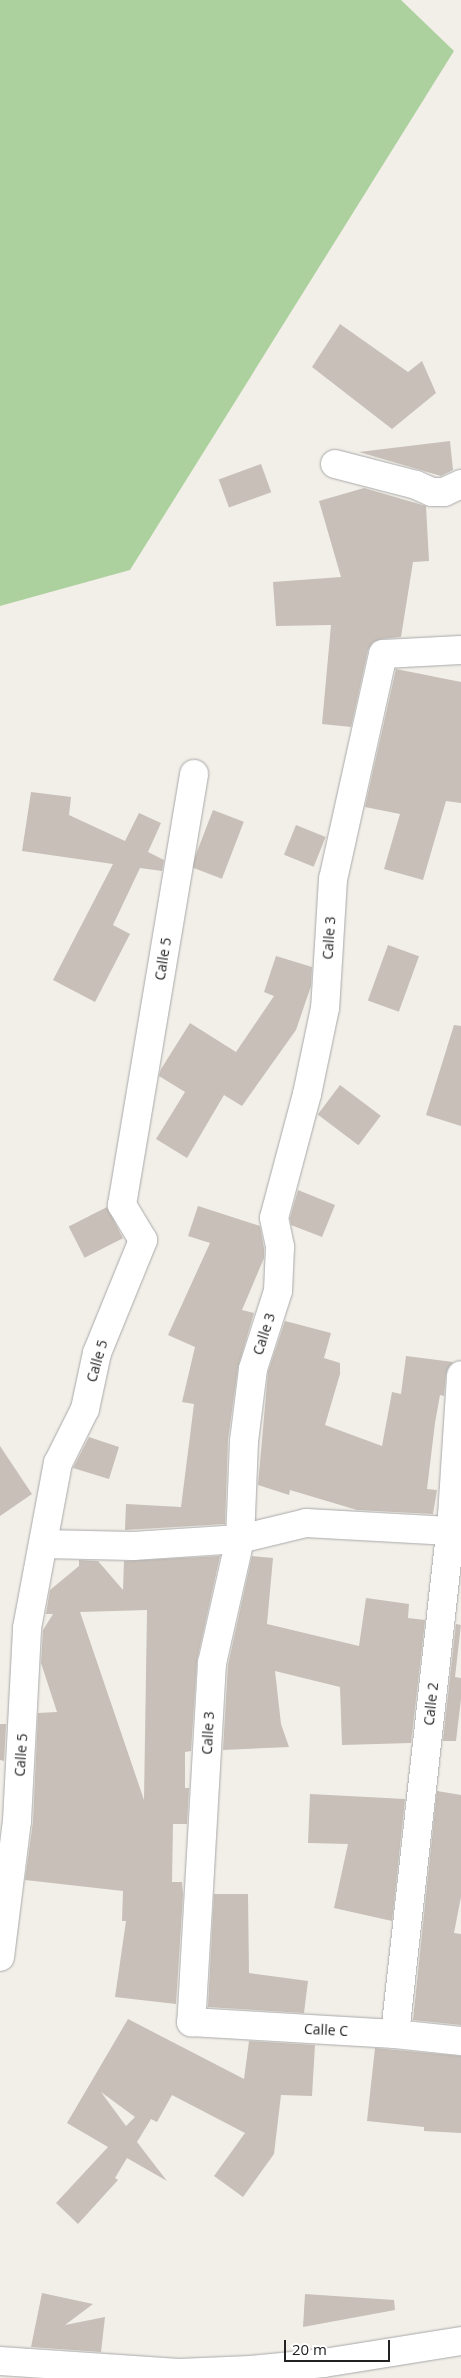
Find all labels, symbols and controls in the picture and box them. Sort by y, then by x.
street label: Calle 3 [319,916,339,960]
street label: Calle 5 [151,936,175,982]
street label: Calle 3 [249,1311,279,1357]
street label: Calle 5 [83,1338,111,1384]
street label: Calle 2 [420,1682,442,1726]
street label: Calle 3 [198,1711,218,1755]
street label: Calle 5 [11,1733,31,1777]
street label: Calle C [304,2020,348,2040]
scale bar [286,2330,392,2362]
text: 20 m [292,2339,327,2359]

